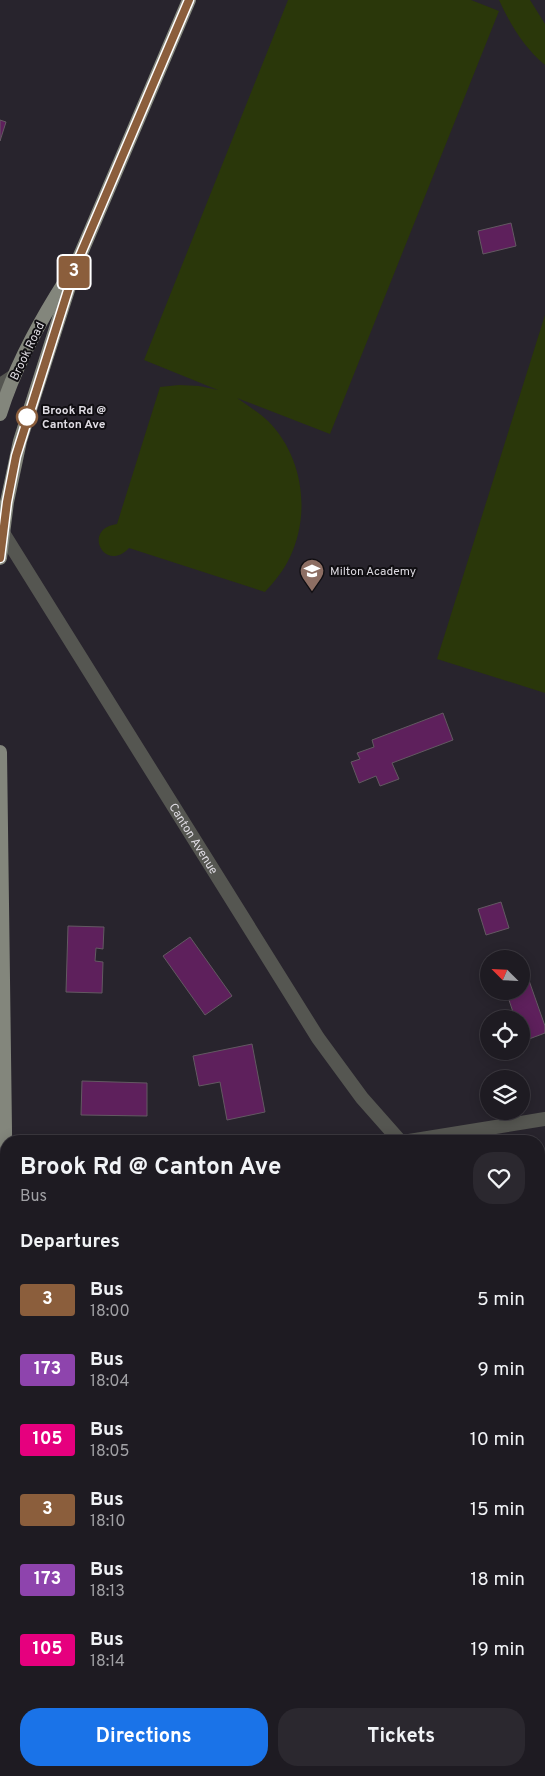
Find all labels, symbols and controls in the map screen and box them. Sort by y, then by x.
line badge: 3 [58,256,90,288]
text: 3 [69,260,79,283]
street label: Brook Road [7,320,49,383]
place label: Brook Rd @ Canton Ave [42,403,106,433]
marker: Brook Rd @ Canton Ave [16,406,38,428]
school or university icon: Milton Academy [299,558,325,592]
place label: Milton Academy [330,564,416,580]
street label: Canton Avenue [165,800,221,878]
north arrow [480,950,530,1000]
map controls [480,950,530,1120]
button: locate [480,1010,530,1060]
button: layers [480,1070,530,1120]
button: heart [473,1152,525,1204]
text: Brook Rd @ Canton Ave [20,1153,281,1183]
text: Bus [20,1187,47,1207]
text: Departures [20,1230,120,1254]
text: Bus [90,1278,124,1302]
text: 3 [42,1288,53,1311]
text: 5 min [477,1288,525,1312]
text: 18:00 [90,1302,130,1322]
text: Bus [90,1348,124,1372]
text: 173 [34,1358,61,1381]
text: 9 min [478,1358,525,1382]
text: 18:04 [90,1372,130,1392]
text: Bus [90,1418,124,1442]
text: 105 [32,1428,63,1451]
text: 10 min [470,1428,525,1452]
text: 18:05 [90,1442,130,1462]
text: Bus [90,1488,124,1512]
text: 3 [42,1498,53,1521]
text: 15 min [470,1498,525,1522]
text: 18:10 [90,1512,126,1532]
text: Bus [90,1558,124,1582]
text: 173 [34,1568,61,1591]
text: 18 min [470,1568,525,1592]
text: 18:13 [90,1582,125,1602]
text: Bus [90,1628,124,1652]
text: 105 [32,1638,63,1661]
text: 19 min [470,1638,525,1662]
text: 18:14 [90,1652,125,1672]
button: Directions [20,1708,268,1766]
button: Tickets [278,1708,525,1766]

